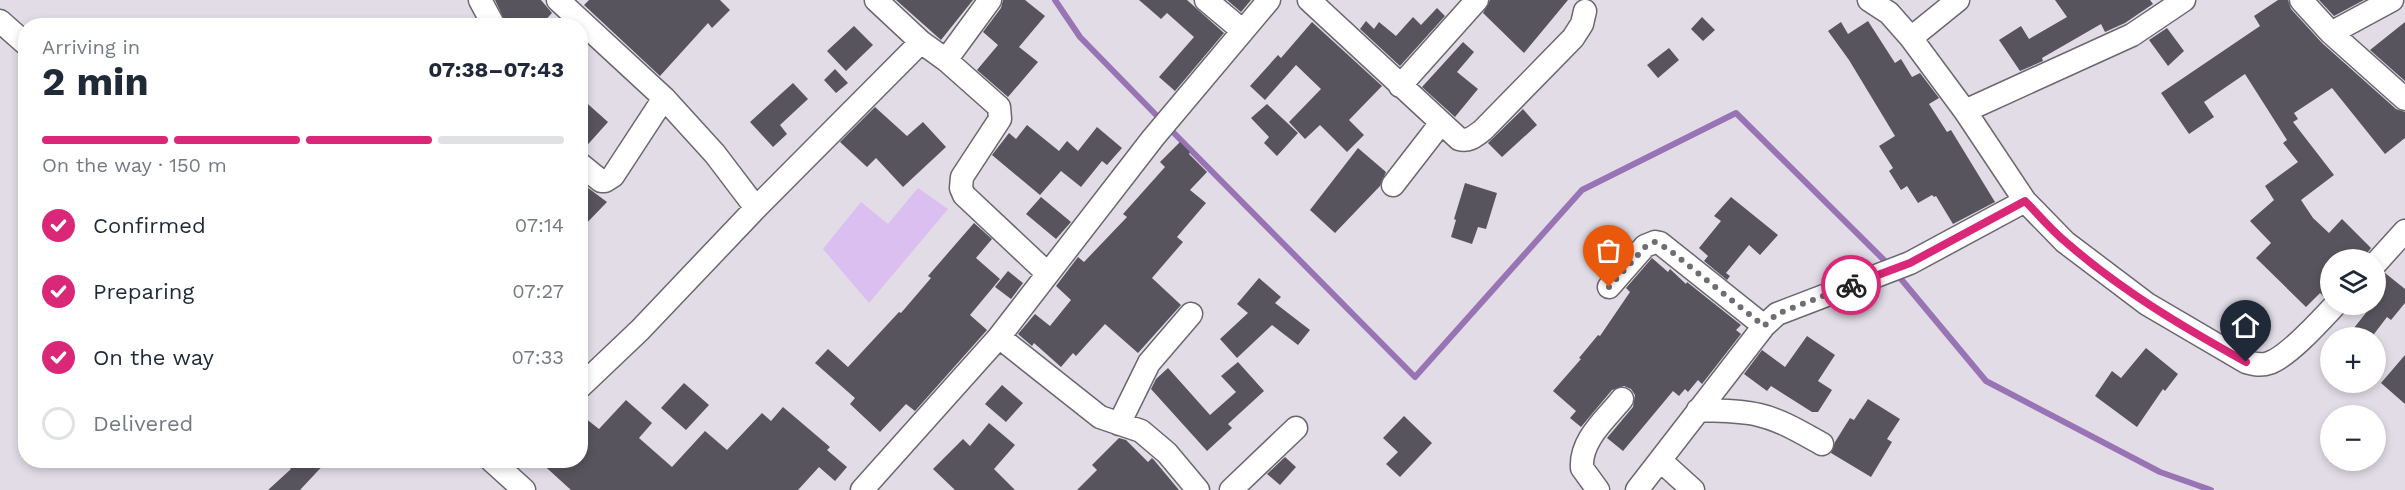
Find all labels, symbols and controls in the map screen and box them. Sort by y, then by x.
text: Arriving in [42,35,140,59]
text: 07:38–07:43 [428,57,564,82]
text: 2 min [42,59,149,104]
text: On the way · 150 m [42,153,227,177]
icon: check [42,209,75,242]
text: Confirmed [93,213,206,238]
text: 07:14 [515,213,564,237]
pin [1583,225,1634,287]
icon: bag [1592,234,1625,267]
map controls [2320,249,2386,471]
button: layers [2320,249,2386,315]
courier [1821,255,1881,315]
icon: bike [1835,269,1868,302]
icon: check [42,275,75,308]
text: Preparing [93,279,194,304]
text: 07:27 [512,279,564,303]
pin [2220,300,2271,362]
icon: home [2229,309,2262,342]
button: + [2320,327,2386,393]
icon: check [42,341,75,374]
text: On the way [93,345,214,370]
text: 07:33 [512,345,564,369]
button: − [2320,405,2386,471]
text: Delivered [93,411,193,436]

